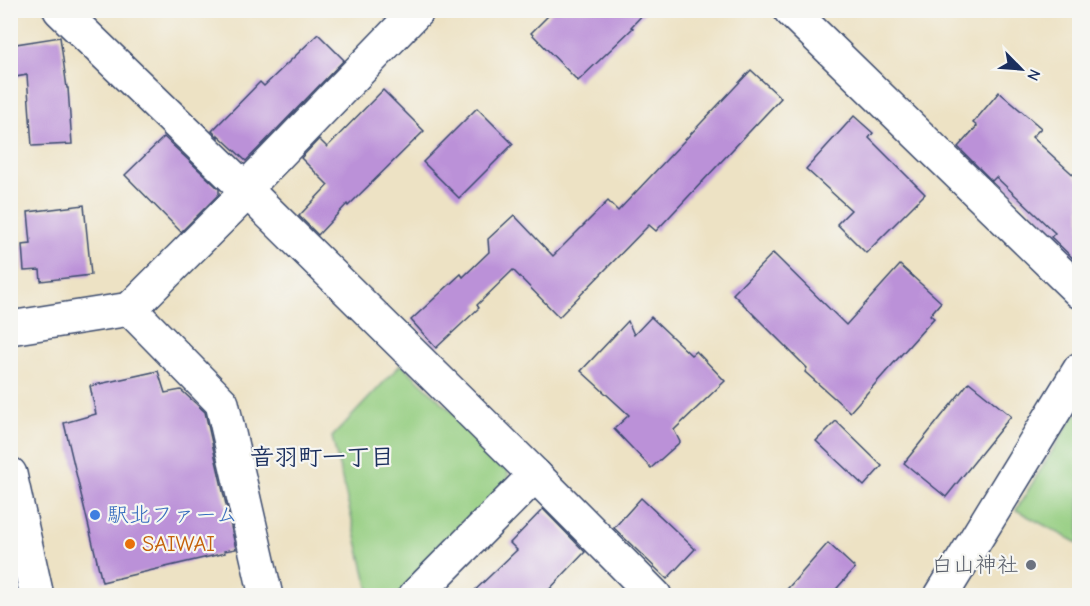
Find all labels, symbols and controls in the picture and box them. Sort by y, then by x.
north arrow [991,39,1051,99]
text: N [1023,66,1044,83]
district label: 音羽町一丁目 [250,443,394,471]
place label: 駅北ファーム [107,502,238,528]
marker: 駅北ファーム [88,508,102,522]
place label: SAIWAI [142,531,215,557]
marker: SAIWAI [123,537,137,551]
place label: 白山神社 [931,552,1019,578]
marker: 白山神社 [1024,558,1038,572]

